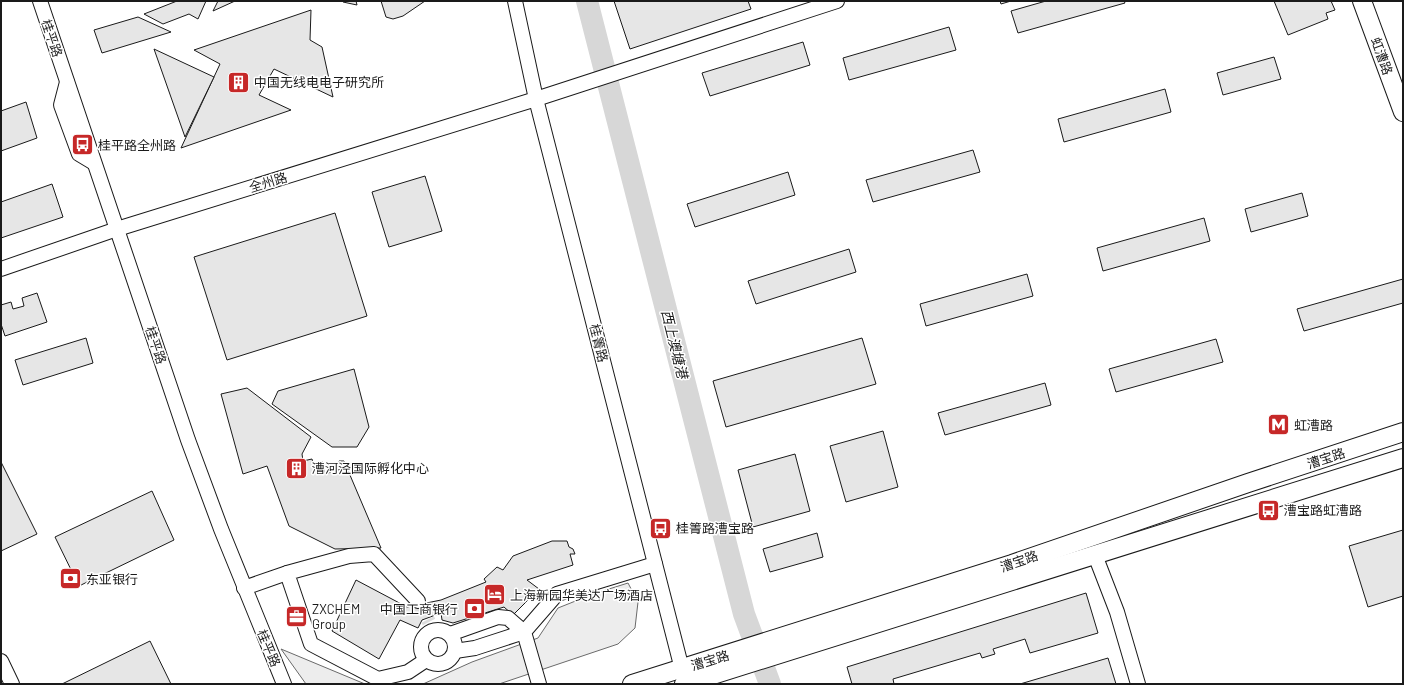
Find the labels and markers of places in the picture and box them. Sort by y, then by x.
building icon: 中国无线电电子研究所 [226,69,252,95]
place label: 中国无线电电子研究所 [254,74,384,90]
bus stop icon: 桂平路全州路 [70,132,96,158]
place label: 桂平路全州路 [98,137,176,153]
metro station icon: 虹漕路 [1266,412,1292,438]
place label: 虹漕路 [1294,417,1333,433]
building icon: 漕河泾国际孵化中心 [283,455,309,481]
place label: 漕河泾国际孵化中心 [311,460,429,476]
bus stop icon: 漕宝路虹漕路 [1256,497,1282,523]
place label: 漕宝路虹漕路 [1283,502,1362,518]
bus stop icon: 桂箐路漕宝路 [647,515,673,541]
place label: 桂箐路漕宝路 [676,520,754,536]
bank icon: 东亚银行 [57,566,83,592]
place label: 东亚银行 [86,571,138,587]
hotel icon: 上海新园华美达广场酒店 [481,582,507,608]
place label: 上海新园华美达广场酒店 [510,587,653,603]
bank icon: 中国工商银行 [461,596,487,622]
place label: ZXCHEM Group [312,601,360,632]
place label: 中国工商银行 [380,601,458,617]
office icon: ZXCHEM Group [283,603,309,629]

